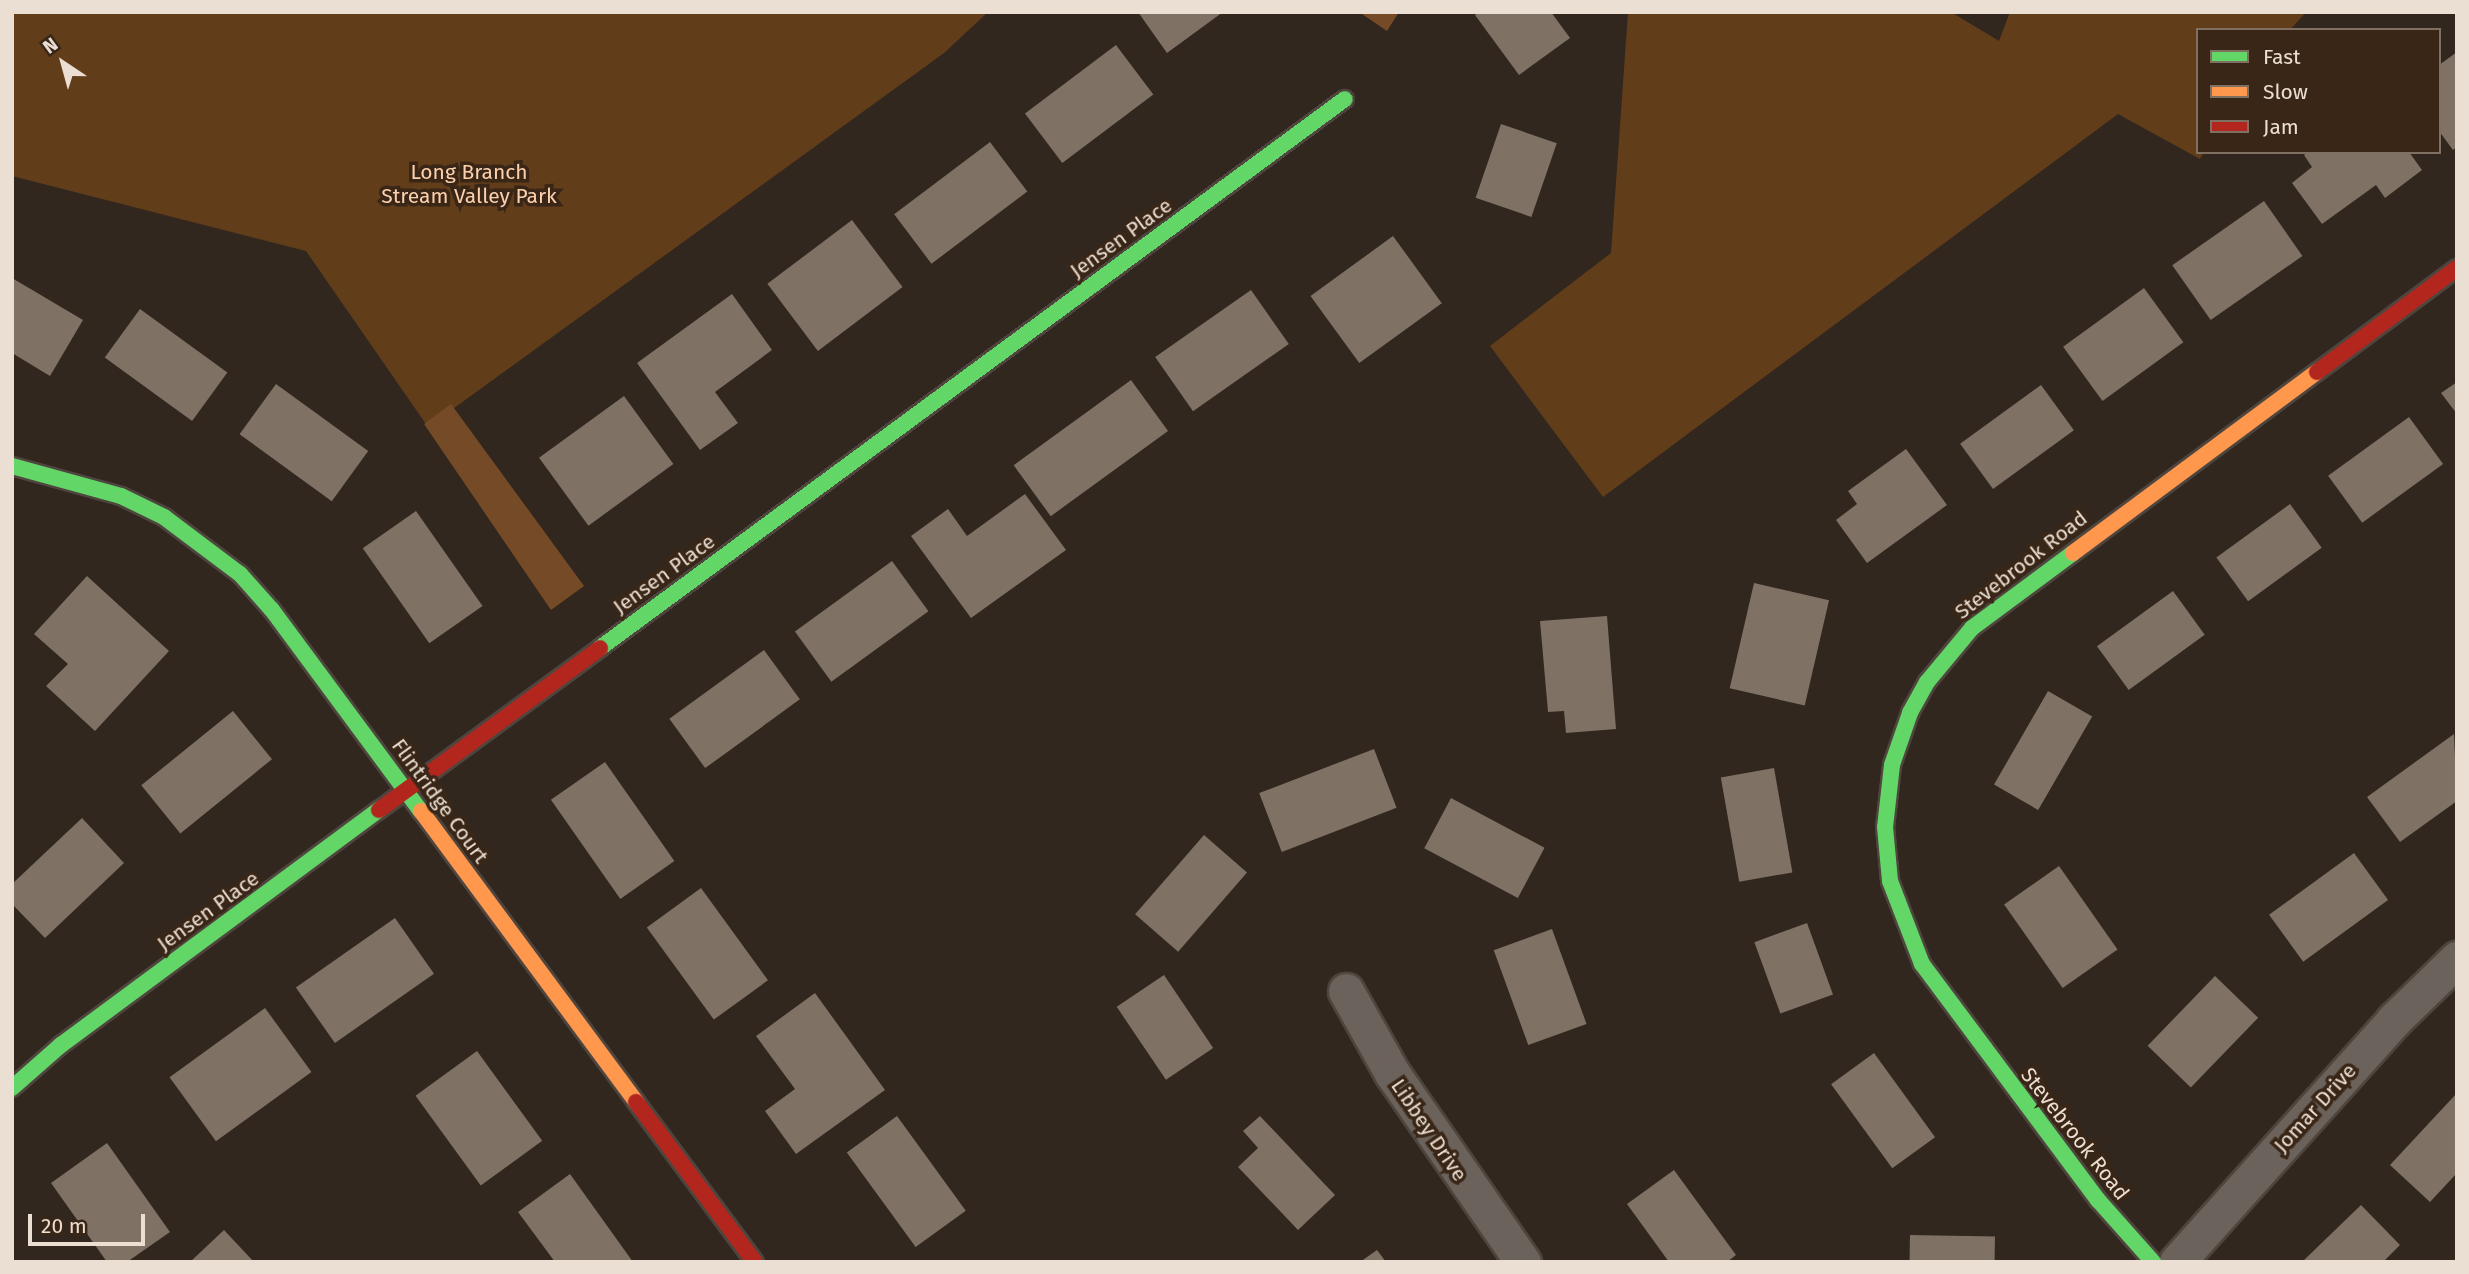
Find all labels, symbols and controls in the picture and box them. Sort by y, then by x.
north arrow [28,28,98,98]
legend [2196,28,2441,154]
text: N [38,33,62,59]
text: Fast [2263,44,2301,70]
text: Slow [2263,79,2308,105]
text: Jam [2263,114,2299,140]
park label: Long Branch Stream Valley Park [381,159,557,209]
street label: Jensen Place [1065,193,1177,283]
street label: Stevebrook Road [1950,506,2092,624]
street label: Jensen Place [608,529,720,619]
street label: Flintridge Court [386,734,494,868]
street label: Jensen Place [152,866,264,956]
street label: Jomar Drive [2268,1058,2362,1158]
street label: Stevebrook Road [2016,1063,2134,1205]
street label: Libbey Drive [1386,1074,1472,1186]
scale bar [32,1200,149,1244]
text: 20 m [41,1213,87,1239]

